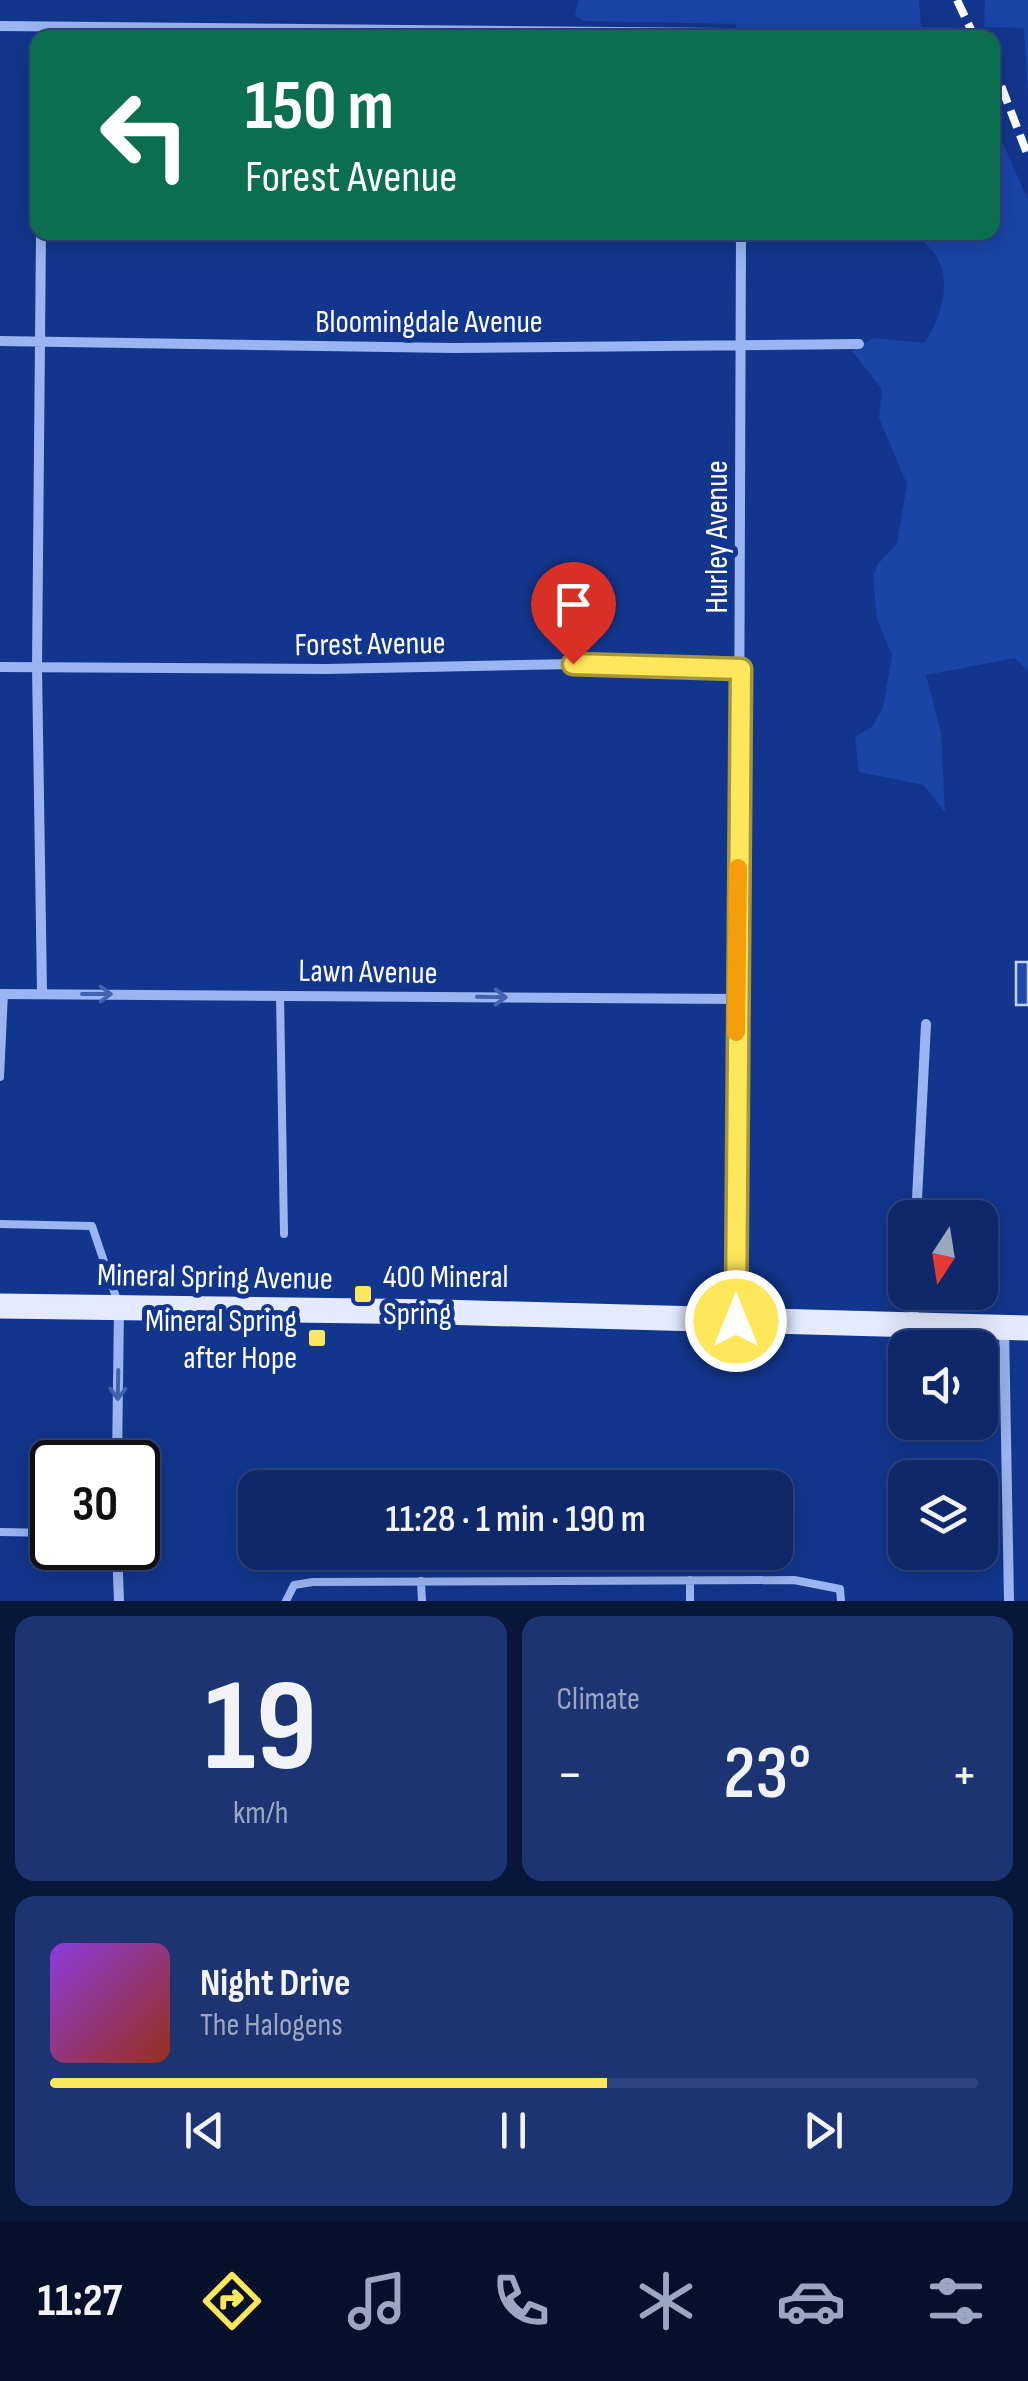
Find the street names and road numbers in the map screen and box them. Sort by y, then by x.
street label: Bloomingdale Avenue [315,303,543,342]
street label: Hurley Avenue [698,460,737,614]
street label: Forest Avenue [294,624,446,665]
street label: Lawn Avenue [298,952,438,993]
street label: Mineral Spring Avenue [97,1256,333,1299]

